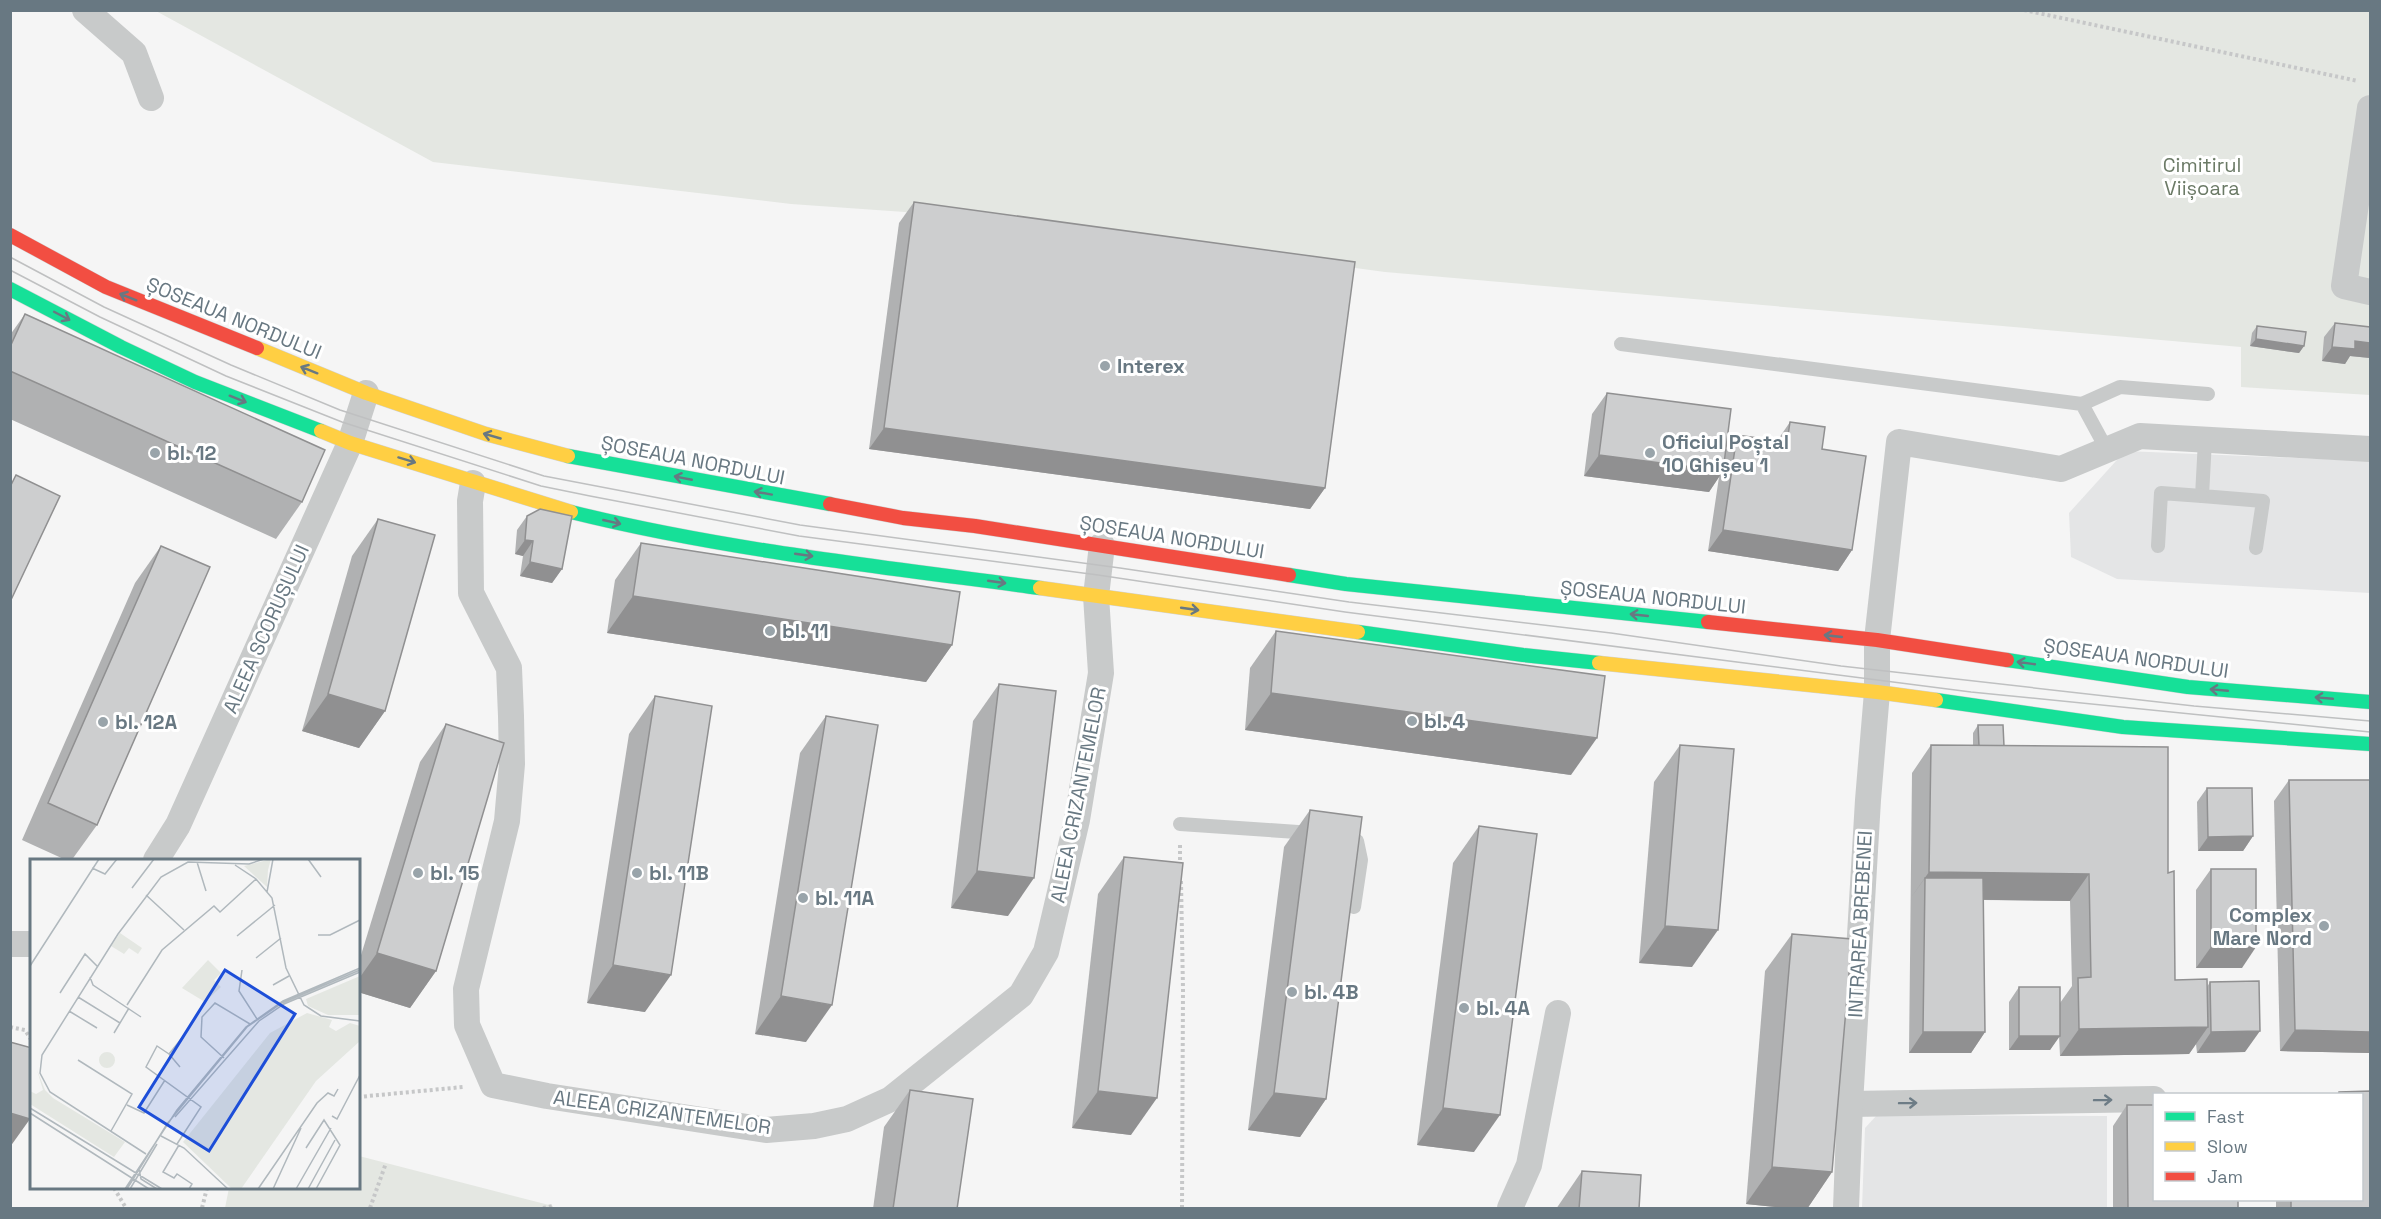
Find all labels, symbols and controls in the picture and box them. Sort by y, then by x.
park label: Cimitirul Viișoara [2163,152,2241,201]
street label: ȘOSEAUA NORDULUI [143,271,325,365]
one-way arrow [120,291,138,302]
one-way arrow [53,310,70,322]
place label: Interex [1117,353,1185,379]
marker: Interex [1098,359,1112,373]
one-way arrow [300,364,319,375]
one-way arrow [229,394,247,405]
street label: ȘOSEAUA NORDULUI [599,429,787,491]
place label: Oficiul Poștal 10 Ghișeu 1 [1662,429,1789,479]
one-way arrow [483,430,502,441]
place label: bl. 12 [167,440,217,466]
marker: bl. 12 [148,446,162,460]
marker: Oficiul Poștal 10 Ghișeu 1 [1643,446,1657,460]
one-way arrow [397,455,416,466]
one-way arrow [673,472,693,483]
one-way arrow [754,487,773,498]
street label: ȘOSEAUA NORDULUI [1078,510,1266,564]
one-way arrow [602,516,621,528]
street label: ALEEA SCORUȘULUI [217,540,315,718]
one-way arrow [793,550,813,561]
street label: ȘOSEAUA NORDULUI [1559,574,1747,620]
one-way arrow [986,577,1006,588]
one-way arrow [1180,604,1199,615]
one-way arrow [1630,609,1650,620]
place label: bl. 11 [782,618,829,644]
marker: bl. 11 [763,624,777,638]
one-way arrow [1824,630,1844,641]
street label: ȘOSEAUA NORDULUI [2042,632,2230,684]
one-way arrow [2017,657,2037,668]
one-way arrow [2210,684,2230,695]
street label: ALEEA CRIZANTEMELOR [1044,685,1112,905]
one-way arrow [2315,693,2334,704]
place label: bl. 4 [1424,708,1466,734]
place label: bl. 12A [115,709,177,735]
marker: bl. 4 [1405,714,1419,728]
marker: bl. 12A [96,715,110,729]
street label: INTRAREA BREBENEI [1842,830,1878,1018]
inset map [30,859,360,1189]
place label: bl. 15 [430,860,480,886]
place label: bl. 11B [649,860,709,886]
marker: bl. 15 [411,866,425,880]
marker: bl. 11B [630,866,644,880]
place label: bl. 11A [815,885,875,911]
marker: bl. 11A [796,891,810,905]
place label: Complex Mare Nord [2213,902,2312,951]
marker: Complex Mare Nord [2317,919,2331,933]
place label: bl. 4B [1304,979,1359,1005]
marker: bl. 4B [1285,985,1299,999]
place label: bl. 4A [1476,995,1530,1021]
marker: bl. 4A [1457,1001,1471,1015]
street label: ALEEA CRIZANTEMELOR [552,1084,772,1140]
legend [2153,1093,2363,1201]
one-way arrow [2093,1094,2113,1106]
one-way arrow [1898,1098,1918,1109]
text: Fast [2207,1105,2244,1128]
text: Slow [2207,1135,2248,1158]
text: Jam [2207,1165,2243,1188]

